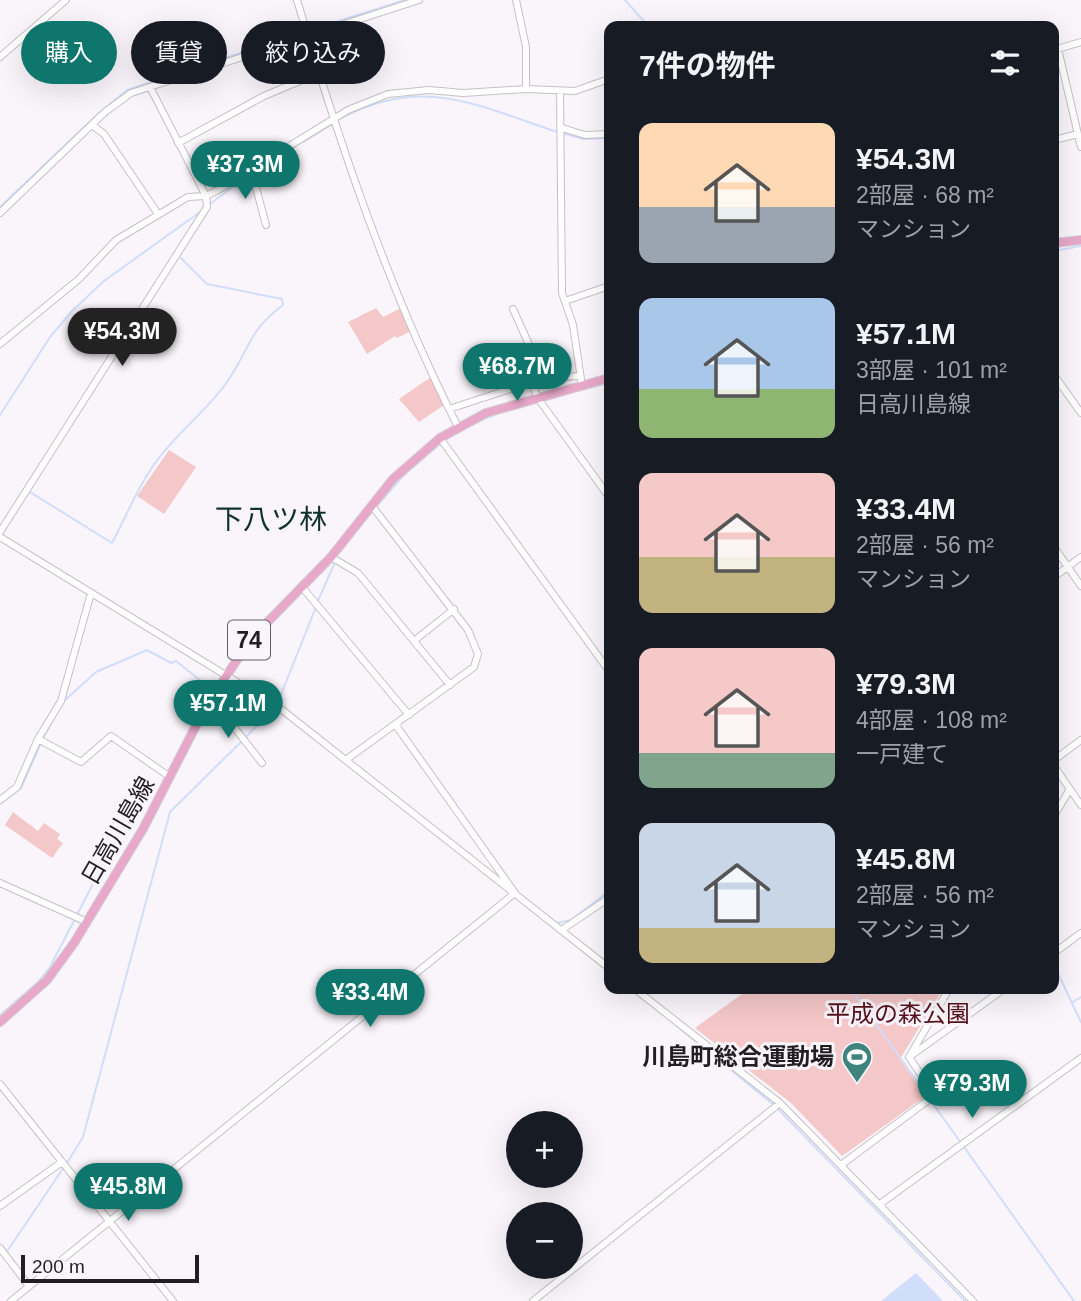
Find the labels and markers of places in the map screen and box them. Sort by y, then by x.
pin: ¥37.3M [188,142,302,201]
pin: ¥54.3M [65,308,179,368]
pin: ¥68.7M [460,344,574,403]
pin: ¥57.1M [171,680,285,740]
pin: ¥33.4M [313,970,427,1029]
sports icon: 川島町総合運動場 [840,1040,874,1084]
place label: 川島町総合運動場 [642,1043,834,1070]
pin: ¥79.3M [915,1060,1029,1120]
pin: ¥45.8M [71,1164,185,1223]

